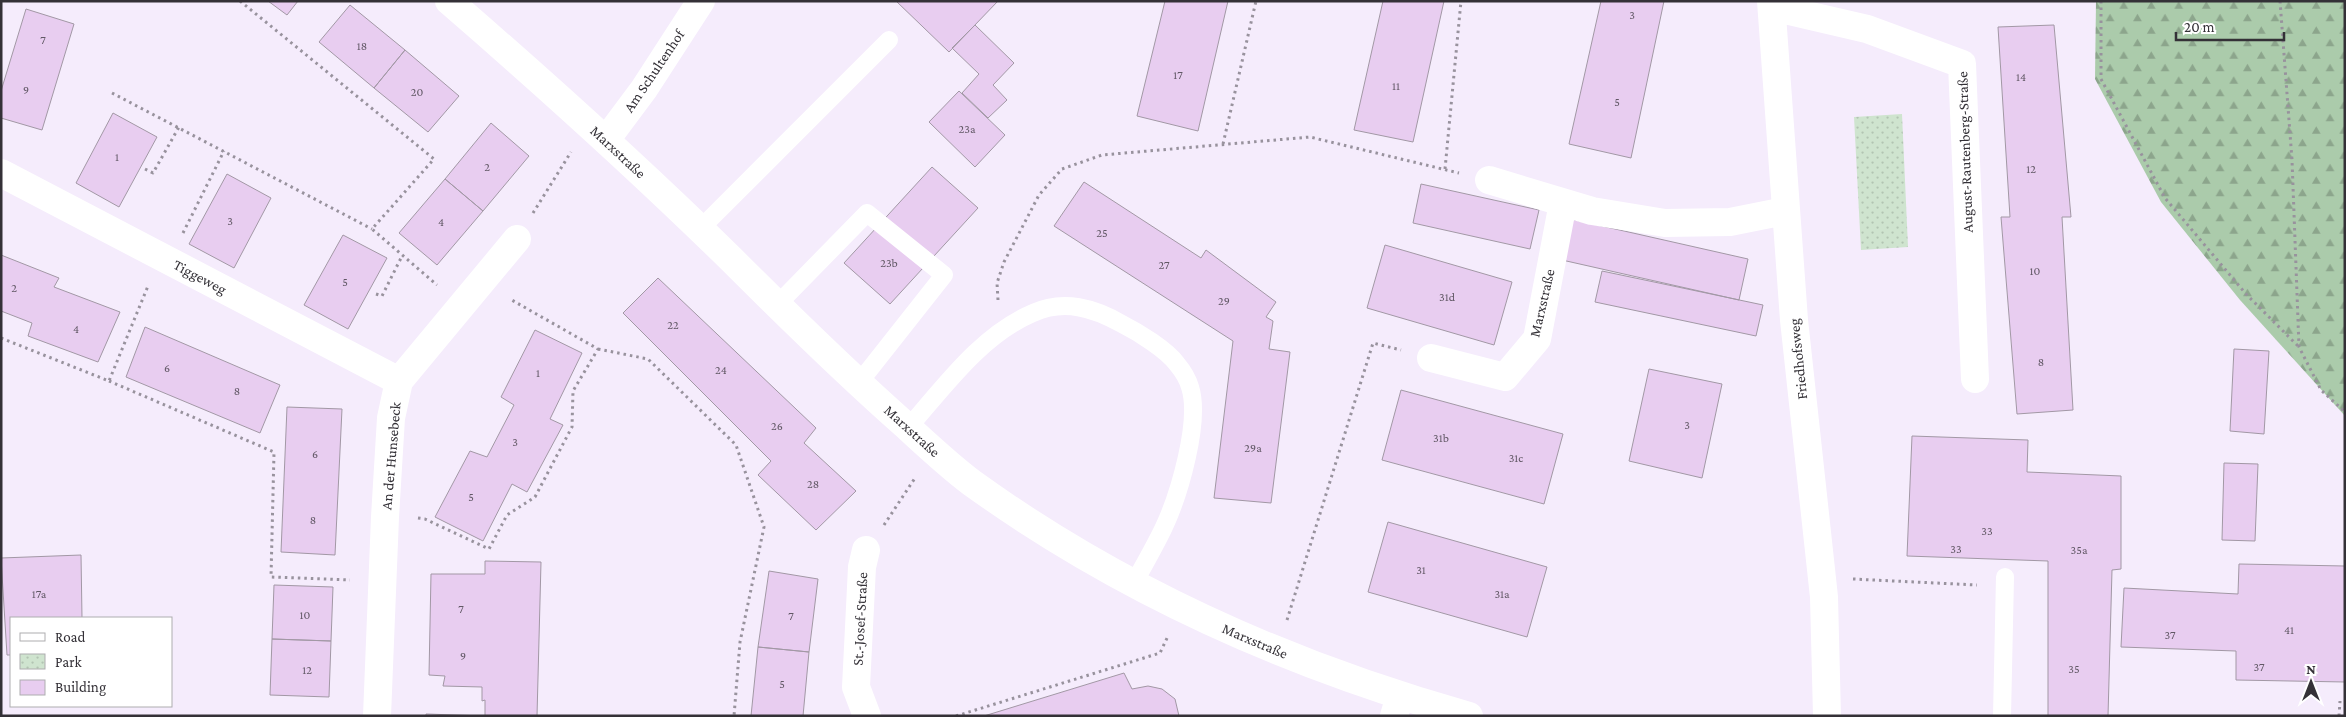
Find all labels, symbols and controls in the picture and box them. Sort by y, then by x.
house number: 3 [1629,8,1635,22]
scale bar [2176,10,2284,42]
text: 20 m [2184,19,2215,35]
street label: Am Schultenhof [621,25,688,115]
house number: 7 [40,33,46,47]
house number: 18 [357,39,367,53]
house number: 17 [1173,68,1183,82]
house number: 14 [2016,70,2026,84]
street label: August-Rautenberg-Straße [1954,71,1977,233]
house number: 11 [1392,79,1400,93]
house number: 9 [23,83,29,97]
house number: 20 [411,85,423,99]
house number: 5 [1614,95,1620,109]
street label: Marxstraße [587,122,649,182]
house number: 23a [959,122,976,136]
house number: 1 [115,150,119,164]
house number: 2 [484,160,490,174]
house number: 12 [2026,162,2036,176]
house number: 3 [227,214,233,228]
house number: 4 [438,215,444,229]
house number: 25 [1096,226,1108,240]
street label: Tiggeweg [170,256,229,299]
house number: 23b [880,256,898,270]
house number: 27 [1158,258,1170,272]
house number: 10 [2030,264,2041,278]
street label: Marxstraße [1526,267,1558,339]
house number: 5 [342,275,348,289]
house number: 2 [11,281,17,295]
house number: 31d [1439,290,1456,304]
house number: 29 [1218,294,1230,308]
house number: 22 [667,318,679,332]
street label: Friedhofsweg [1786,318,1811,400]
house number: 4 [73,322,79,336]
house number: 8 [2038,355,2044,369]
house number: 6 [164,361,170,375]
house number: 24 [715,363,727,377]
house number: 1 [536,366,540,380]
house number: 8 [234,384,240,398]
street label: An der Hunsebeck [378,401,404,510]
street label: Marxstraße [881,402,943,460]
house number: 3 [1684,418,1690,432]
house number: 26 [771,419,783,433]
house number: 31b [1433,431,1449,445]
house number: 3 [512,435,518,449]
house number: 29a [1244,441,1262,455]
house number: 6 [312,447,318,461]
house number: 31c [1509,451,1523,465]
house number: 28 [807,477,819,491]
house number: 5 [468,490,474,504]
house number: 8 [310,513,316,527]
house number: 33 [1981,524,1993,538]
house number: 33 [1950,542,1962,556]
house number: 35a [2071,543,2088,557]
house number: 31 [1416,563,1426,577]
street label: St.-Josef-Straße [850,571,871,666]
house number: 17a [32,587,47,601]
house number: 31a [1494,587,1510,601]
house number: 7 [458,602,464,616]
house number: 10 [300,608,311,622]
house number: 7 [788,609,794,623]
legend [10,617,172,707]
street label: Marxstraße [1220,620,1290,662]
house number: 41 [2284,623,2294,637]
house number: 37 [2164,628,2176,642]
text: Road [55,629,86,645]
house number: 9 [460,649,466,663]
text: Park [55,654,82,670]
north arrow [2286,657,2336,707]
house number: 37 [2253,660,2265,674]
text: N [2306,661,2316,677]
house number: 35 [2068,662,2080,676]
house number: 12 [302,663,312,677]
house number: 5 [779,677,785,691]
text: Building [55,679,106,696]

